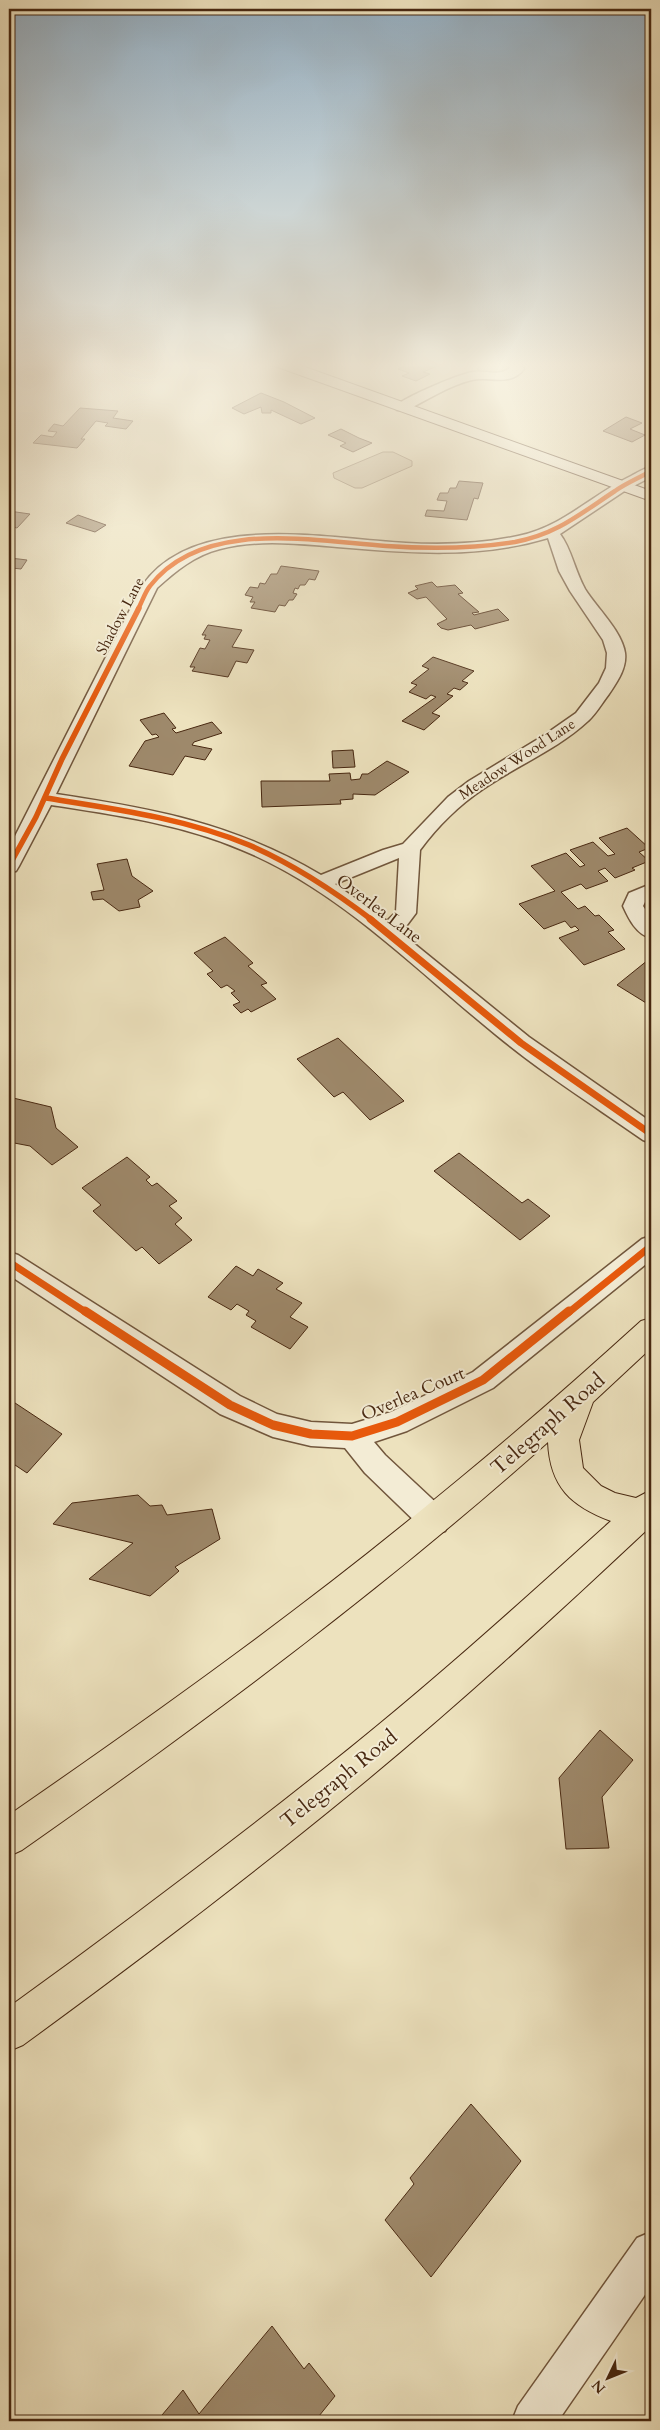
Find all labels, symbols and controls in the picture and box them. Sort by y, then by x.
street label: Shadow Lane [91,574,149,658]
street label: Meadow Wood Lane [455,714,579,804]
street label: Overlea Lane [331,868,427,950]
street label: Overlea Court [357,1361,469,1427]
street label: Telegraph Road [485,1366,611,1482]
street label: Telegraph Road [274,1723,404,1835]
north arrow [582,2352,632,2402]
text: N [588,2376,610,2397]

